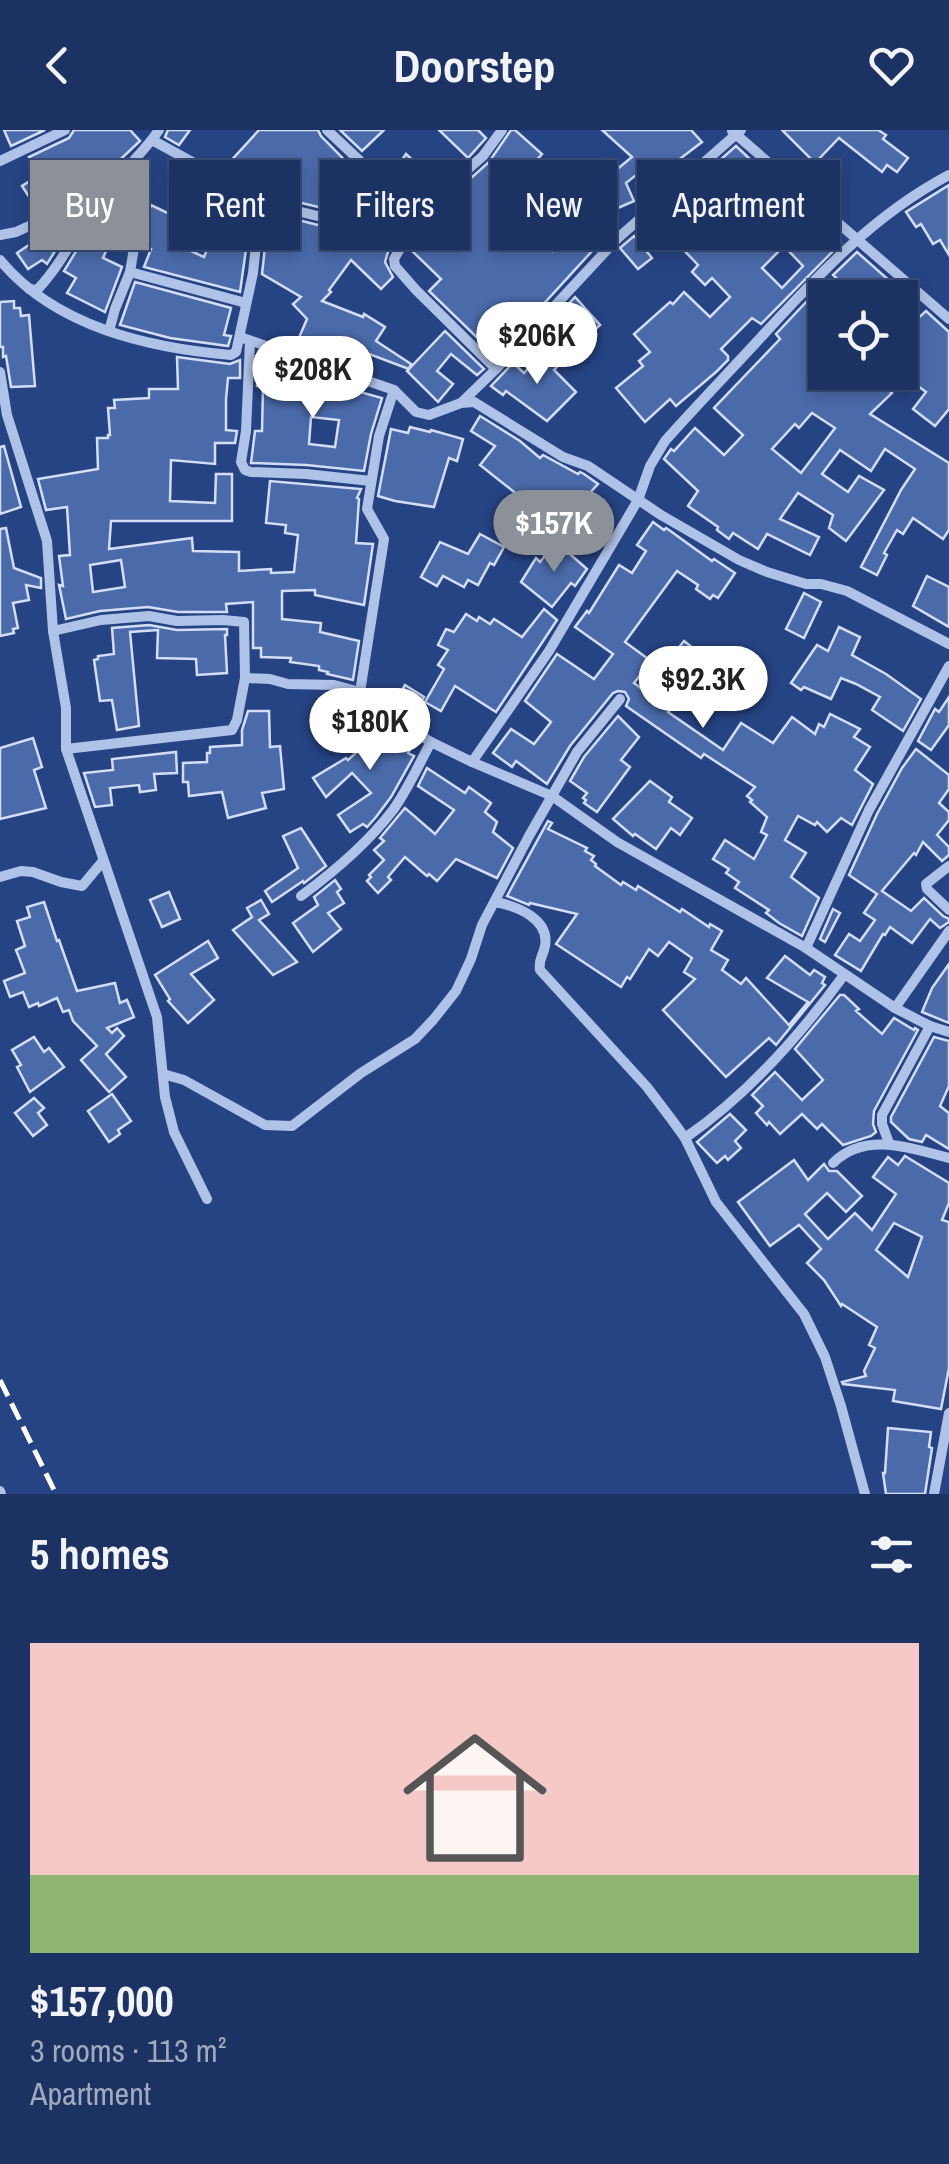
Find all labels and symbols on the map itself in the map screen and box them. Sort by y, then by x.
pin: $206K [467,302,607,387]
pin: $208K [243,336,383,421]
pin: $157K [484,490,624,575]
pin: $92.3K [622,646,784,731]
pin: $180K [300,688,440,773]

